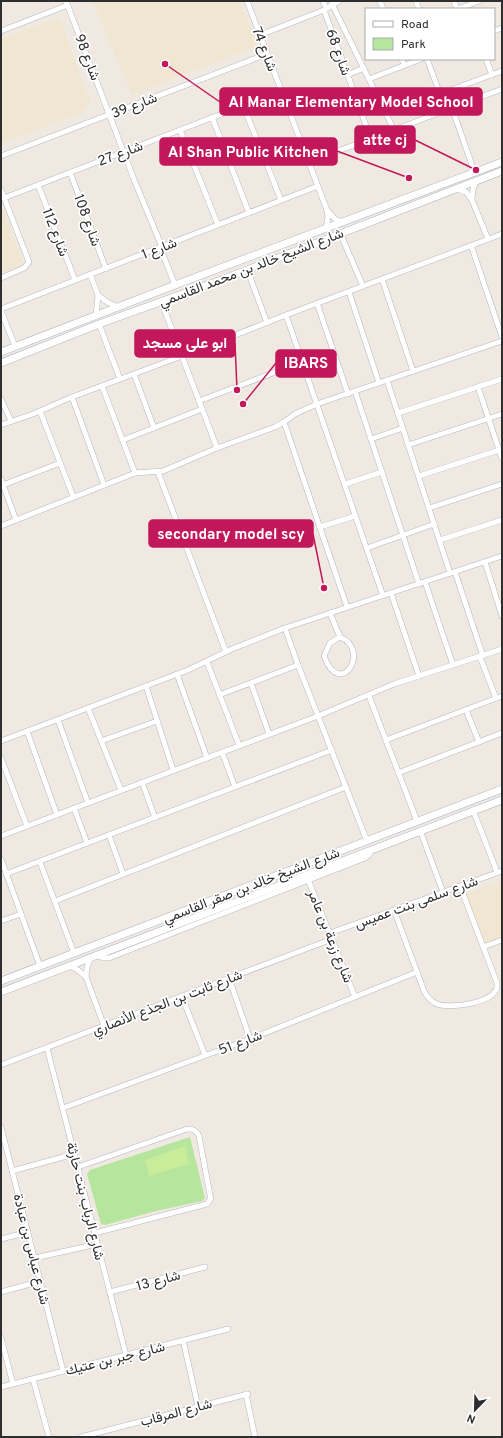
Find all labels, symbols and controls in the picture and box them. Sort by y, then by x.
legend [365,8,495,60]
text: Road [401,17,429,33]
street label: شارع 74 [246,25,280,74]
street label: شارع 68 [320,27,354,78]
street label: شارع 98 [69,32,103,84]
text: Park [401,37,426,53]
callout: Al Manar Elementary Model School [220,88,482,115]
street label: شارع 39 [109,90,160,124]
text: Al Manar Elementary Model School [228,94,474,113]
callout: atte cj [355,126,415,153]
text: atte cj [363,132,407,151]
street label: شارع 27 [95,138,146,172]
callout: Al Shan Public Kitchen [160,138,337,165]
text: Al Shan Public Kitchen [168,144,328,163]
street label: شارع 108 [68,192,104,249]
street label: شارع 112 [37,206,72,260]
street label: شارع الشيخ خالد بن محمد القاسمي [157,225,347,313]
street label: شارع 1 [139,235,180,265]
callout: ابو علی مسجد [135,330,235,357]
text: ابو علی مسجد [143,335,227,354]
callout: IBARS [276,350,336,377]
text: IBARS [284,355,328,374]
callout: secondary model scy [149,520,313,547]
text: secondary model scy [157,526,305,545]
street label: شارع الشيخ خالد بن صقر القاسمي [161,845,343,930]
street label: شارع سلمى بنت عميس [352,873,481,935]
street label: شارع زرعة بن عامر [302,887,356,986]
street label: شارع ثابت بن الجذع الأنصاري [90,966,246,1042]
street label: شارع 51 [216,1027,265,1060]
street label: شارع الرباب بنت حارثة [61,1141,107,1262]
street label: شارع عباس بن عبادة [8,1192,53,1307]
street label: شارع 13 [134,1267,183,1296]
street label: شارع جبر بن عتيك [64,1339,167,1381]
north arrow [455,1390,495,1430]
street label: شارع المرقاب [139,1396,214,1432]
text: N [465,1410,478,1426]

